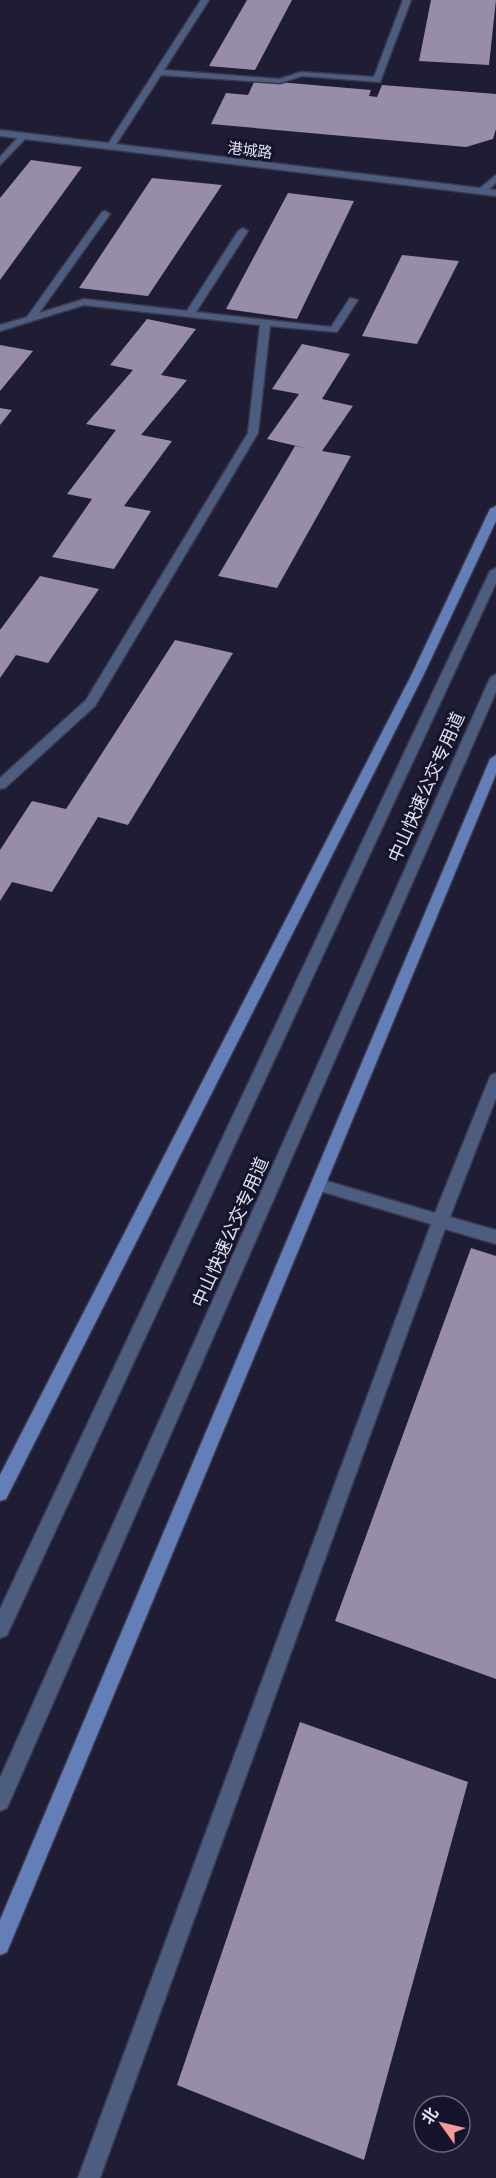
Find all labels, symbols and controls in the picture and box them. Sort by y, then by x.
street label: 港城路 [227,138,273,162]
street label: 中山快速公交专用道 [383,709,469,865]
street label: 中山快速公交专用道 [187,1154,273,1310]
north arrow [412,2094,472,2154]
text: 北 [417,2103,442,2128]

